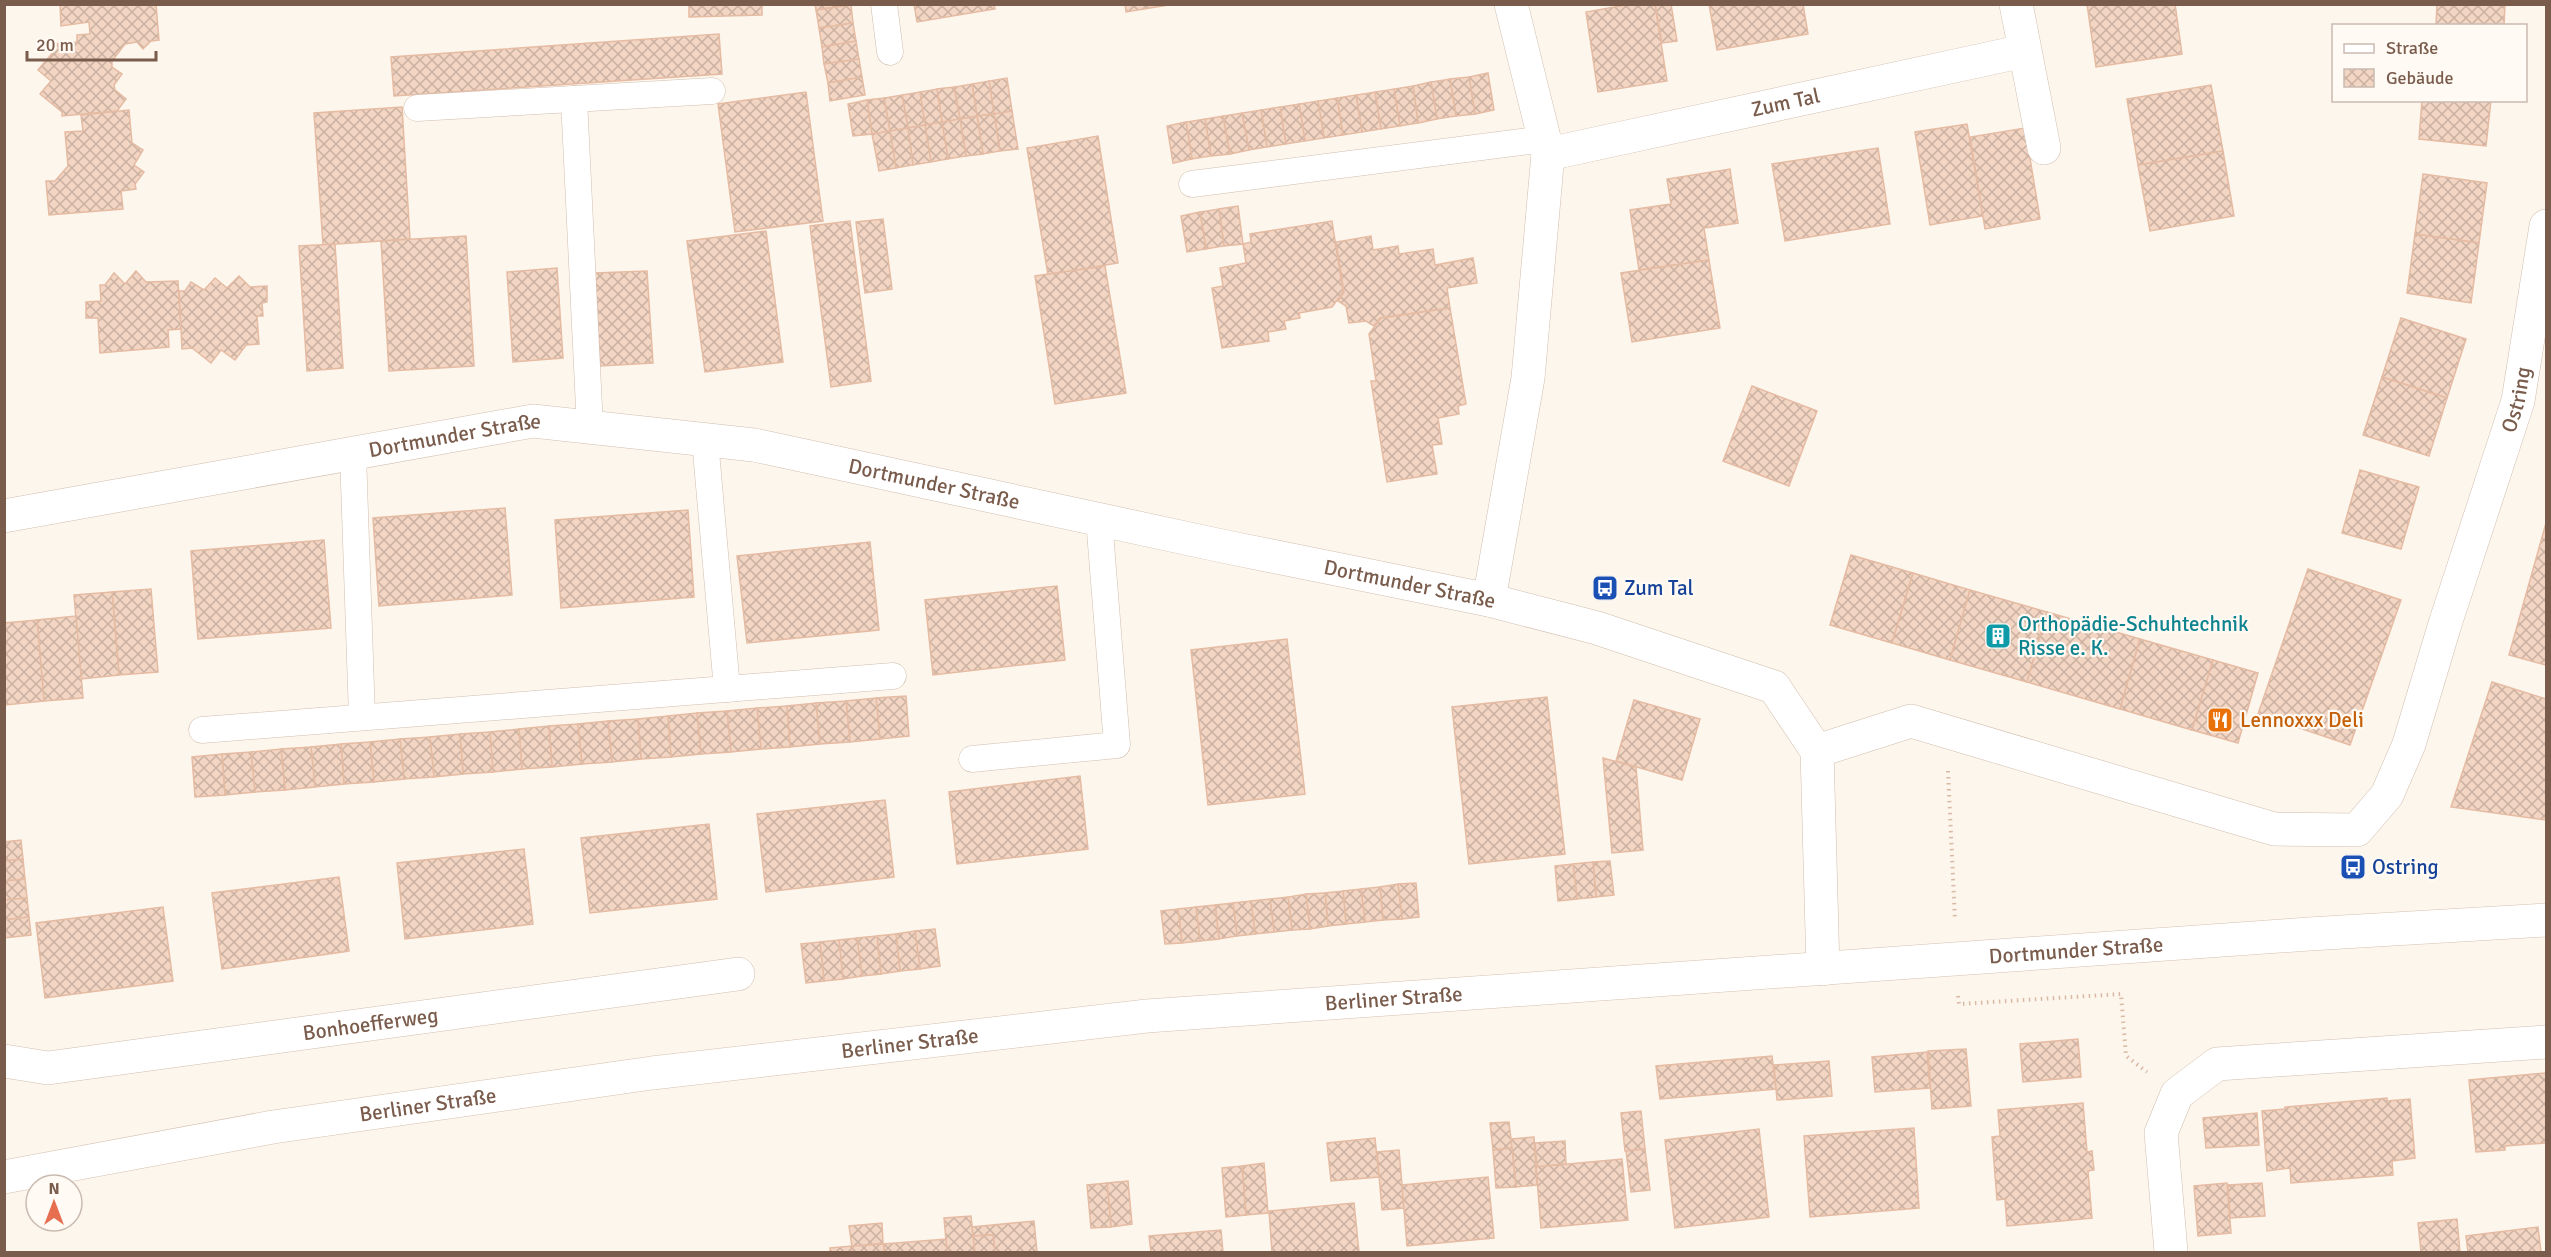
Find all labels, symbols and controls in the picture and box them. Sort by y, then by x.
scale bar [27,24,156,62]
legend [2332,24,2527,102]
text: 20 m [36,34,74,56]
text: Straße [2386,37,2438,59]
text: Gebäude [2386,67,2454,89]
street label: Zum Tal [1749,83,1822,123]
street label: Ostring [2496,365,2536,436]
street label: Dortmunder Straße [366,408,542,463]
street label: Dortmunder Straße [846,453,1022,515]
street label: Dortmunder Straße [1321,554,1498,614]
bus stop icon: Zum Tal [1590,573,1620,603]
place label: Zum Tal [1624,575,1694,601]
place label: Orthopädie-Schuhtechnik Risse e. K. [2018,611,2249,661]
building icon: Orthopädie-Schuhtechnik Risse e. K. [1983,621,2013,651]
restaurant icon: Lennoxxx Deli [2205,705,2235,735]
place label: Lennoxxx Deli [2240,707,2364,733]
bus stop icon: Ostring [2338,852,2368,882]
place label: Ostring [2372,854,2439,880]
street label: Dortmunder Straße [1988,931,2164,970]
street label: Berliner Straße [1324,981,1463,1016]
street label: Bonhoefferweg [301,1002,440,1046]
street label: Berliner Straße [840,1022,980,1064]
street label: Berliner Straße [358,1082,498,1128]
north arrow [24,1173,84,1233]
text: N [48,1179,60,1199]

